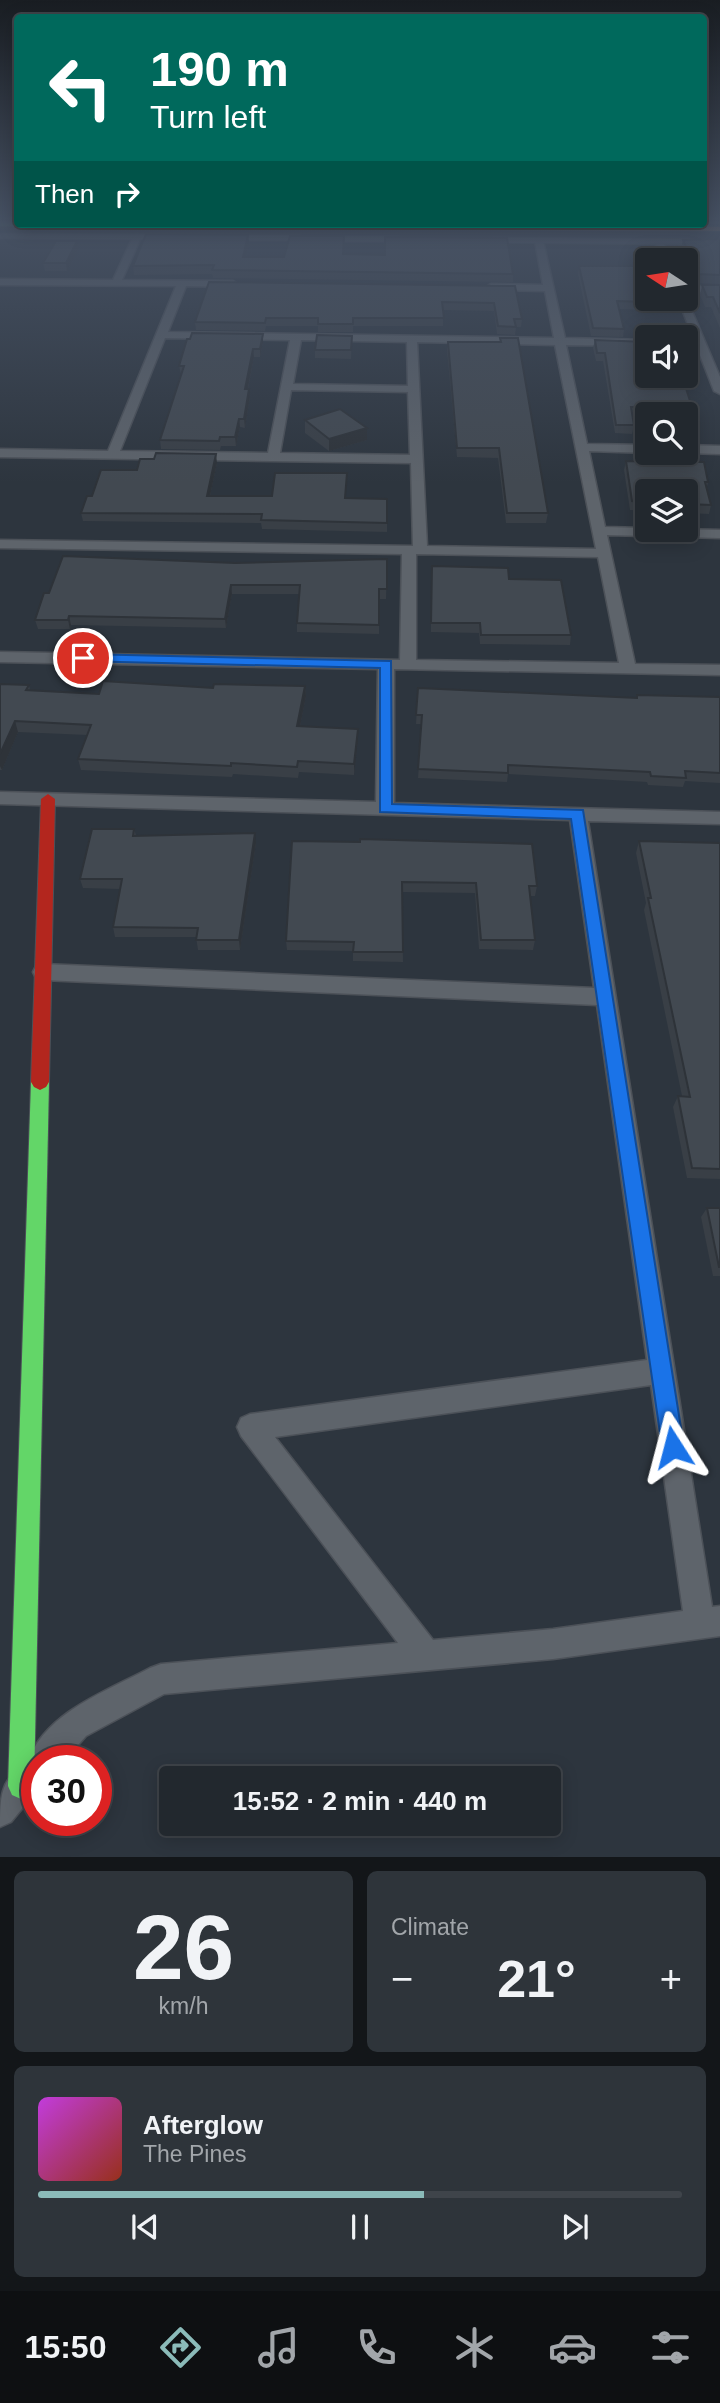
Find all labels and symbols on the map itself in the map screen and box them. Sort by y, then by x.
north arrow [635,248,698,312]
pin [53,628,113,688]
position arrow [636,1410,710,1484]
speed limit sign: 30 [21,1745,112,1836]

